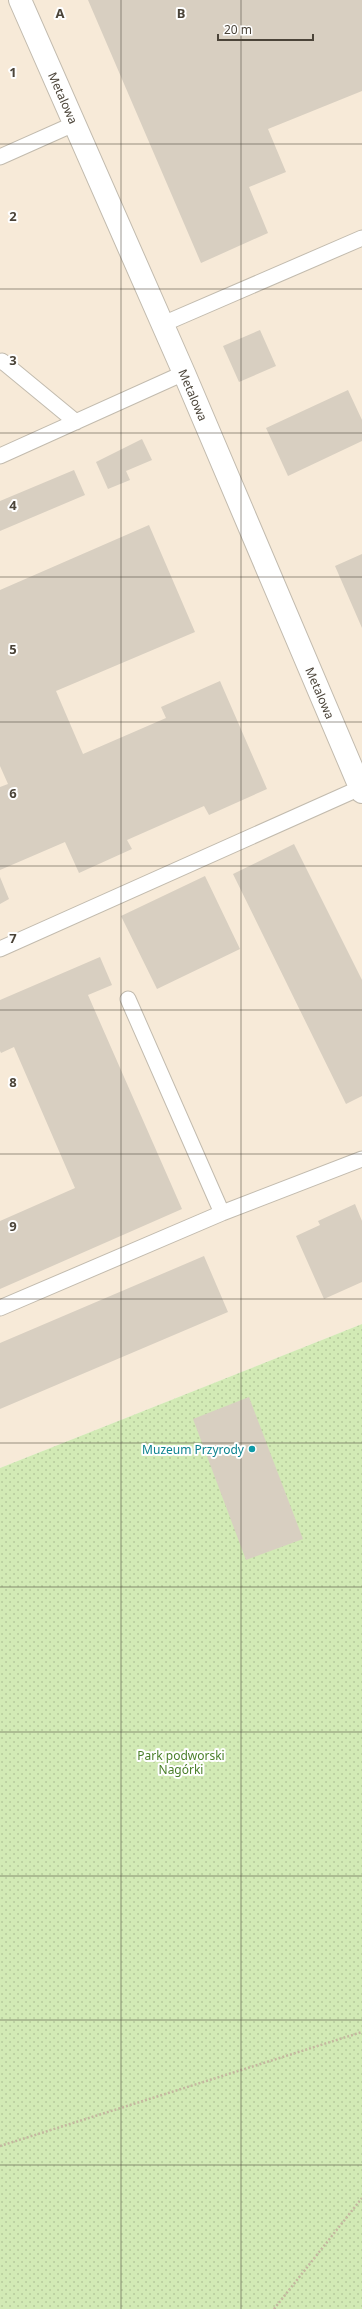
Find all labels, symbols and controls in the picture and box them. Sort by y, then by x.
text: A [56,4,65,22]
text: B [177,4,185,22]
scale bar [218,16,313,42]
text: 20 m [224,21,252,38]
text: 1 [9,63,17,81]
street label: Metalowa [44,69,82,127]
text: 2 [9,207,17,225]
text: 3 [9,351,17,369]
street label: Metalowa [174,366,212,424]
text: 4 [9,496,17,514]
text: 5 [9,640,17,658]
street label: Metalowa [301,664,339,722]
text: 6 [9,784,17,802]
text: 7 [9,929,17,947]
text: 8 [9,1073,17,1091]
text: 9 [9,1217,17,1235]
place label: Muzeum Przyrody [142,1441,245,1458]
marker: Muzeum Przyrody [247,1444,257,1454]
park label: Park podworski Nagórki [137,1747,225,1778]

